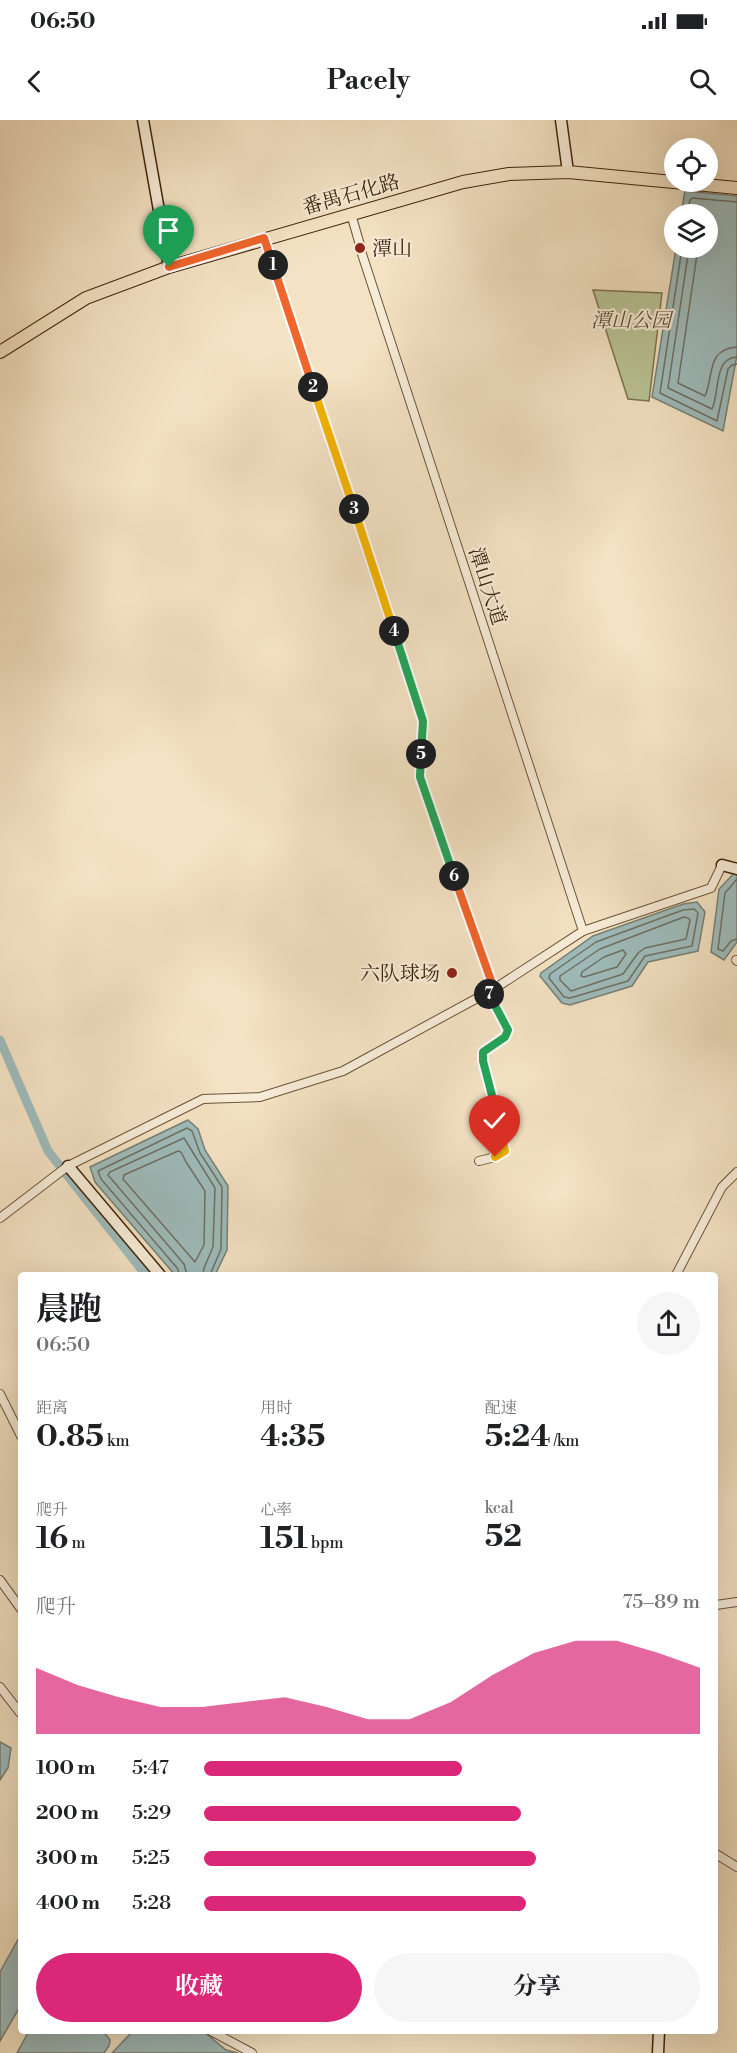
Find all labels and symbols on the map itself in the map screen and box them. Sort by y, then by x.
street label: 番禺石化路 [300,170,403,221]
pin [143,205,194,267]
place label: 潭山 [372,237,412,262]
marker: 潭山 [353,241,367,255]
pin: 1 [258,250,288,280]
park label: 潭山公园 [591,309,674,334]
pin: 2 [298,372,328,402]
pin: 3 [339,494,369,524]
street label: 潭山大道 [462,545,511,628]
pin: 4 [379,616,409,646]
pin: 5 [406,739,436,769]
pin: 6 [439,861,469,891]
place label: 六队球场 [360,962,440,987]
marker: 六队球场 [445,966,459,980]
pin: 7 [474,979,504,1009]
pin [469,1095,520,1157]

